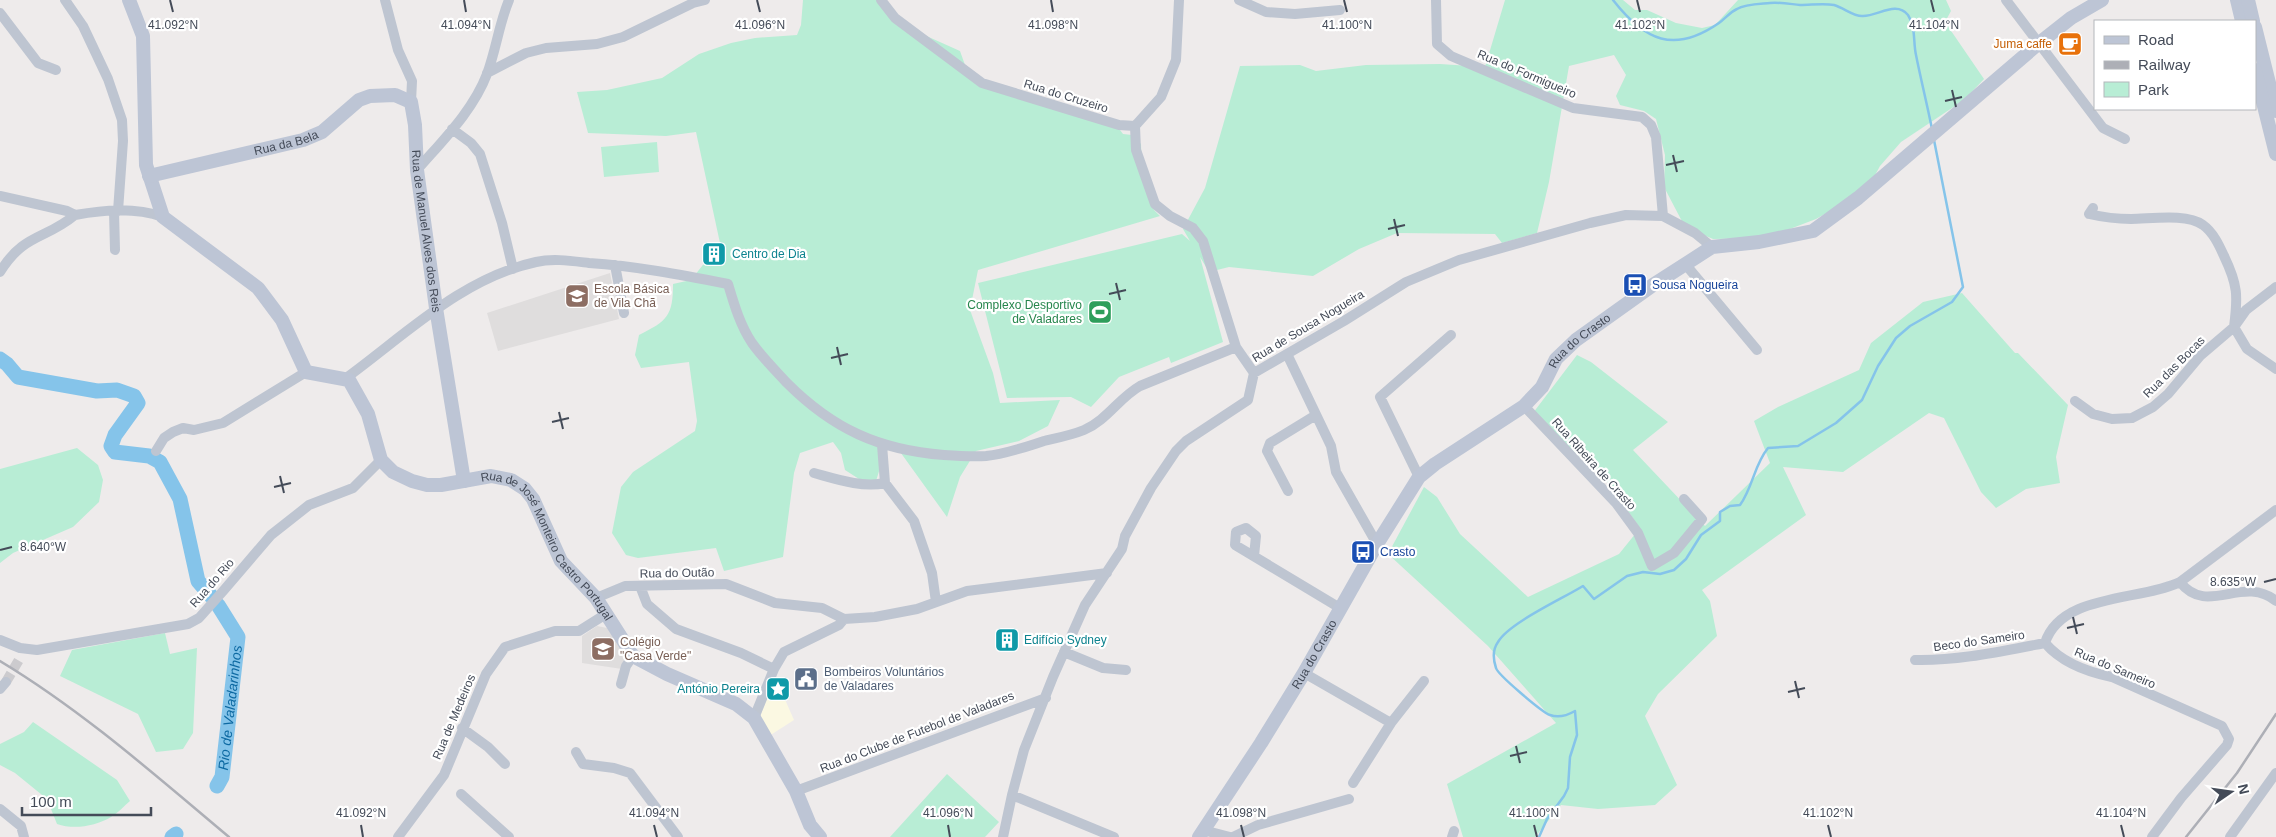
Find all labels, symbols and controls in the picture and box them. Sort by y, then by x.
text: 41.092°N [148,18,198,32]
text: 41.094°N [441,18,491,32]
text: 41.096°N [735,18,785,32]
text: 41.098°N [1028,18,1078,32]
text: 41.100°N [1322,18,1372,32]
text: 41.102°N [1615,18,1665,32]
text: 41.104°N [1909,18,1959,32]
legend [2094,20,2256,110]
cafe icon: Juma caffe [2057,31,2083,57]
text: Road [2138,31,2174,48]
place label: Juma caffe [1994,37,2052,51]
street label: Rua do Formigueiro [1475,47,1579,101]
text: Railway [2138,56,2191,73]
street label: Rua do Cruzeiro [1022,77,1110,116]
text: Park [2138,81,2169,98]
street label: Rua da Bela [252,127,321,158]
street label: Rua de Manuel Alves dos Reis [409,150,444,313]
building icon: Centro de Dia [701,241,727,267]
place label: Centro de Dia [732,247,806,261]
bus stop icon: Sousa Nogueira [1622,272,1648,298]
place label: Sousa Nogueira [1652,278,1738,292]
place label: Escola Básica de Vila Chã [594,282,670,310]
school or university icon: Escola Básica de Vila Chã [564,283,590,309]
street label: Rua de Sousa Nogueira [1249,287,1367,365]
place label: Complexo Desportivo de Valadares [967,298,1082,326]
sports icon: Complexo Desportivo de Valadares [1087,299,1113,325]
street label: Rua do Crasto [1546,310,1614,370]
street label: Rua das Bocas [2140,333,2208,401]
street label: Rua Ribeira de Crasto [1549,415,1639,513]
street label: Rua de José Monteiro Castro Portugal [480,469,616,623]
bus stop icon: Crasto [1350,539,1376,565]
text: 8.640°W [20,540,67,554]
place label: Crasto [1380,545,1416,559]
street label: Rua do Rio [187,556,237,610]
street label: Rua do Outão [640,565,715,581]
text: 8.635°W [2210,575,2257,589]
street label: Rua do Crasto [1289,617,1340,692]
building icon: Edifício Sydney [994,627,1020,653]
street label: Beco do Sameiro [1932,628,2026,654]
place label: Edifício Sydney [1024,633,1107,647]
place label: Colégio "Casa Verde" [620,635,691,663]
school or university icon: Colégio "Casa Verde" [590,636,616,662]
water label: Rio de Valadarinhos [215,644,245,771]
street label: Rua do Sameiro [2072,645,2158,692]
place label: Bombeiros Voluntários de Valadares [824,665,944,693]
public building icon: Bombeiros Voluntários de Valadares [793,666,819,692]
street label: Rua de Medeiros [430,672,478,762]
place icon: António Pereira [765,676,791,702]
place label: António Pereira [677,682,760,696]
street label: Rua do Clube de Futebol de Valadares [818,688,1016,776]
north arrow [2206,767,2256,817]
text: N [2235,782,2253,796]
scale bar [22,784,151,816]
text: 100 m [30,793,72,810]
text: 41.092°N [336,806,386,820]
text: 41.094°N [629,806,679,820]
text: 41.096°N [923,806,973,820]
text: 41.098°N [1216,806,1266,820]
text: 41.100°N [1509,806,1559,820]
text: 41.102°N [1803,806,1853,820]
text: 41.104°N [2096,806,2146,820]

